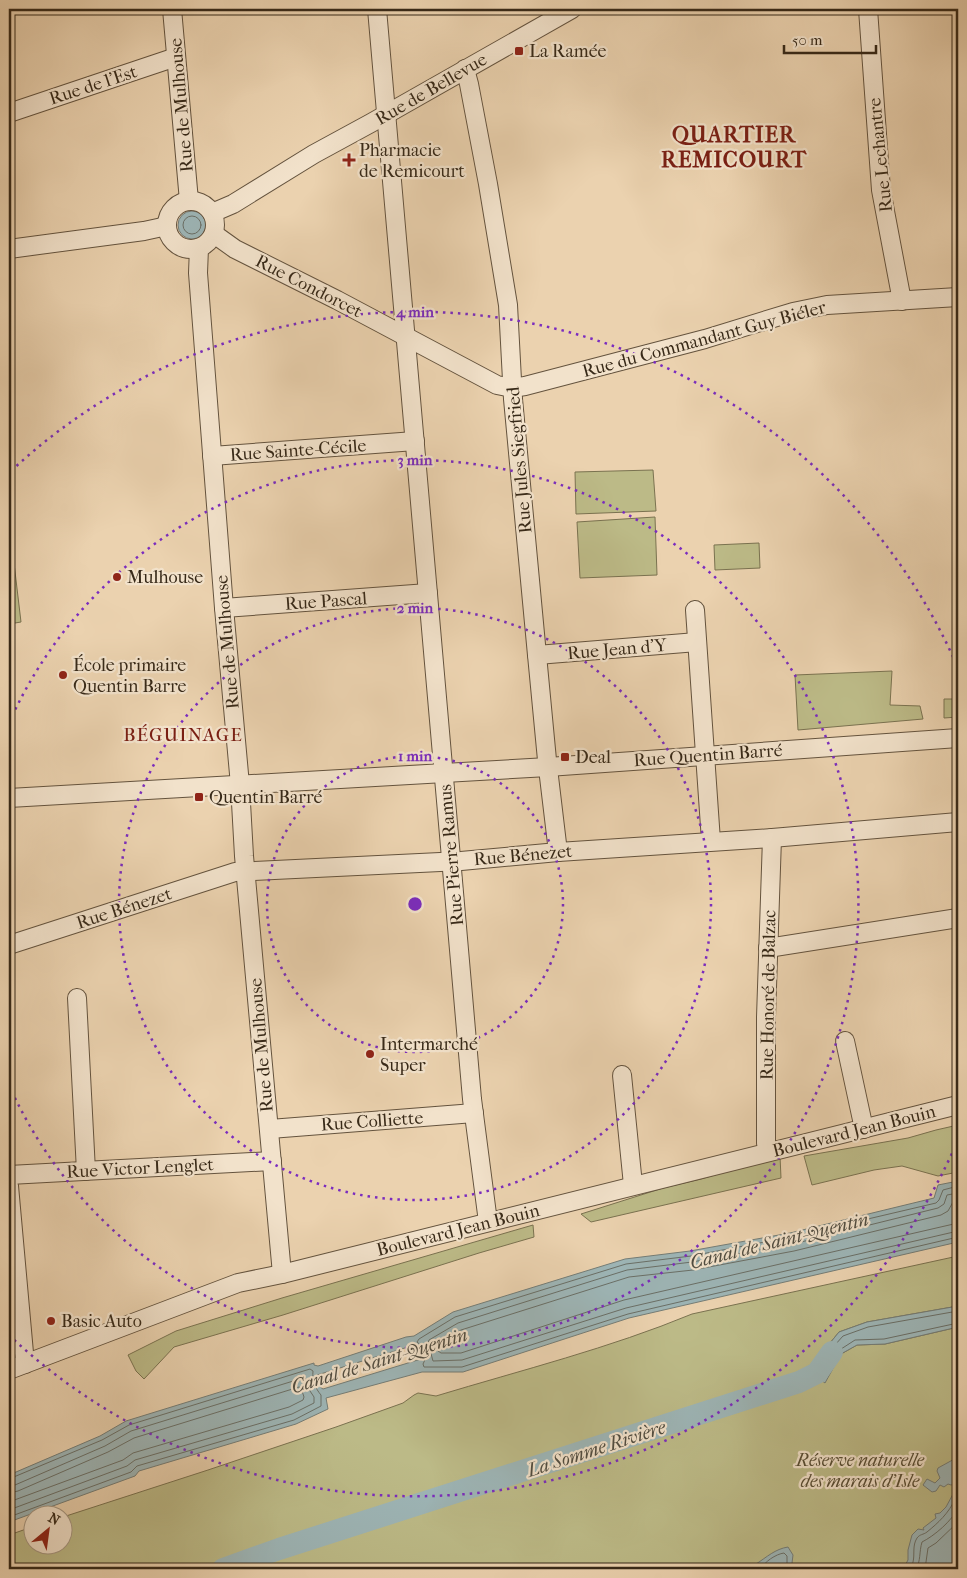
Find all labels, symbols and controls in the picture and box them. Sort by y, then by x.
scale bar [784,22,877,54]
text: 50 m [792,31,823,49]
street label: Rue de Mulhouse [165,37,198,173]
place label: La Ramée [529,41,607,62]
marker: La Ramée [513,45,525,57]
street label: Rue de Bellevue [372,49,491,130]
street label: Rue de l'Est [47,61,140,110]
street label: Rue Lechantre [864,97,897,213]
district label: QUARTIER REMICOURT [661,122,807,173]
place label: Pharmacie de Remicourt [359,140,465,182]
marker: Pharmacie de Remicourt [343,154,355,166]
street label: Rue Condorcet [252,251,366,323]
street label: Rue du Commandant Guy Biéler [580,297,828,382]
text: 4 min [395,303,434,321]
street label: Rue Jules Siegfried [503,386,536,534]
street label: Rue Sainte-Cécile [229,435,367,466]
text: 3 min [398,451,433,469]
place label: Mulhouse [127,567,203,588]
marker: Mulhouse [111,571,123,583]
street label: Rue de Mulhouse [211,574,244,710]
street label: Rue Pascal [284,588,368,615]
text: 2 min [397,599,434,617]
street label: Rue Jean d'Y [566,635,668,664]
place label: École primaire Quentin Barre [73,654,187,697]
marker: École primaire Quentin Barre [57,669,69,681]
district label: BÉGUINAGE [123,724,243,746]
street label: Rue Quentin Barré [633,740,783,771]
text: 1 min [398,747,432,765]
place label: Deal [575,747,611,768]
marker: Deal [559,751,571,763]
street label: Rue Pierre Ramus [435,783,468,927]
place label: Quentin Barré [209,787,323,808]
marker: Quentin Barré [193,791,205,803]
street label: Rue Bénezet [473,841,574,870]
street label: Rue Bénezet [74,883,175,934]
centre of rings [406,895,424,913]
street label: Rue Honoré de Balzac [757,910,780,1080]
street label: Rue de Mulhouse [245,977,278,1113]
place label: Intermarché Super [380,1034,478,1076]
marker: Intermarché Super [364,1048,376,1060]
street label: Boulevard Jean Bouin [770,1101,938,1162]
street label: Rue Colliette [320,1107,424,1136]
street label: Rue Victor Lenglet [66,1154,215,1183]
street label: Boulevard Jean Bouin [374,1200,542,1261]
water label: Canal de Saint-Quentin [688,1208,871,1274]
place label: Basic Auto [61,1311,142,1332]
marker: Basic Auto [45,1315,57,1327]
water label: Canal de Saint-Quentin [288,1324,470,1398]
water label: La Somme Rivière [522,1416,670,1482]
park label: Réserve naturelle des marais d'Isle [795,1450,925,1492]
north arrow [22,1506,72,1556]
text: N [45,1509,63,1529]

